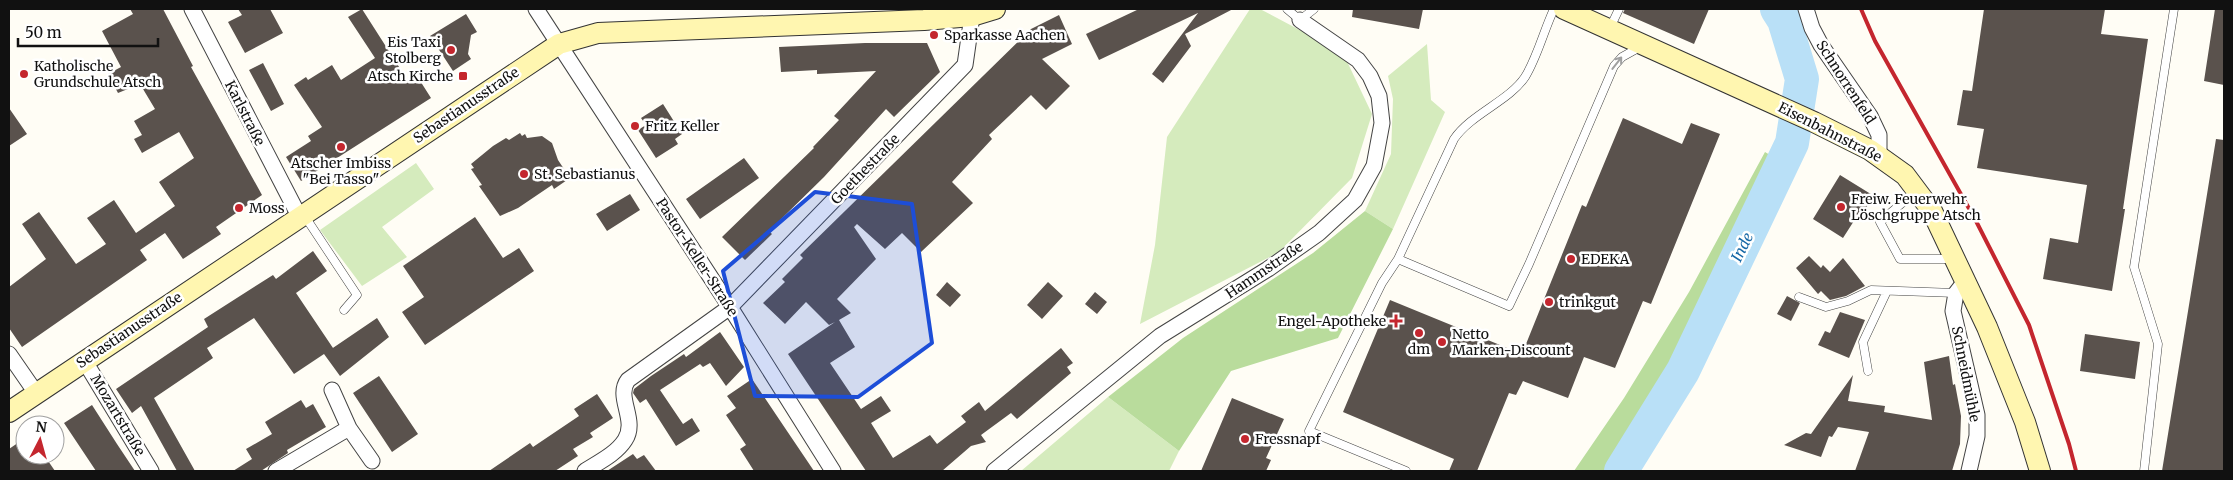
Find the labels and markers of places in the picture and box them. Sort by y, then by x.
place label: Sparkasse Aachen [944,26,1065,44]
marker: Sparkasse Aachen [928,29,940,41]
place label: Eis Taxi Stolberg [385,33,442,67]
marker: Eis Taxi Stolberg [445,44,457,56]
place label: Katholische Grundschule Atsch [34,57,161,91]
place label: Atsch Kirche [367,67,453,85]
marker: Katholische Grundschule Atsch [18,68,30,80]
marker: Atsch Kirche [457,70,469,82]
place label: Fritz Keller [645,117,720,135]
marker: Fritz Keller [629,120,641,132]
marker: Atscher Imbiss "Bei Tasso" [335,141,347,153]
place label: Atscher Imbiss "Bei Tasso" [290,154,391,188]
place label: St. Sebastianus [534,165,636,183]
marker: St. Sebastianus [518,168,530,180]
place label: Freiw. Feuerwehr Löschgruppe Atsch [1851,190,1981,224]
place label: Moss [249,199,285,217]
marker: Freiw. Feuerwehr Löschgruppe Atsch [1835,201,1847,213]
marker: Moss [233,202,245,214]
place label: EDEKA [1581,250,1630,268]
marker: EDEKA [1565,253,1577,265]
place label: trinkgut [1559,293,1616,311]
marker: trinkgut [1543,296,1555,308]
place label: Engel-Apotheke [1278,312,1386,330]
marker: Engel-Apotheke [1390,315,1402,327]
place label: Netto Marken-Discount [1452,325,1571,359]
marker: dm [1413,327,1425,339]
marker: Netto Marken-Discount [1436,336,1448,348]
place label: dm [1408,340,1430,358]
place label: Fressnapf [1255,430,1321,448]
marker: Fressnapf [1239,433,1251,445]

